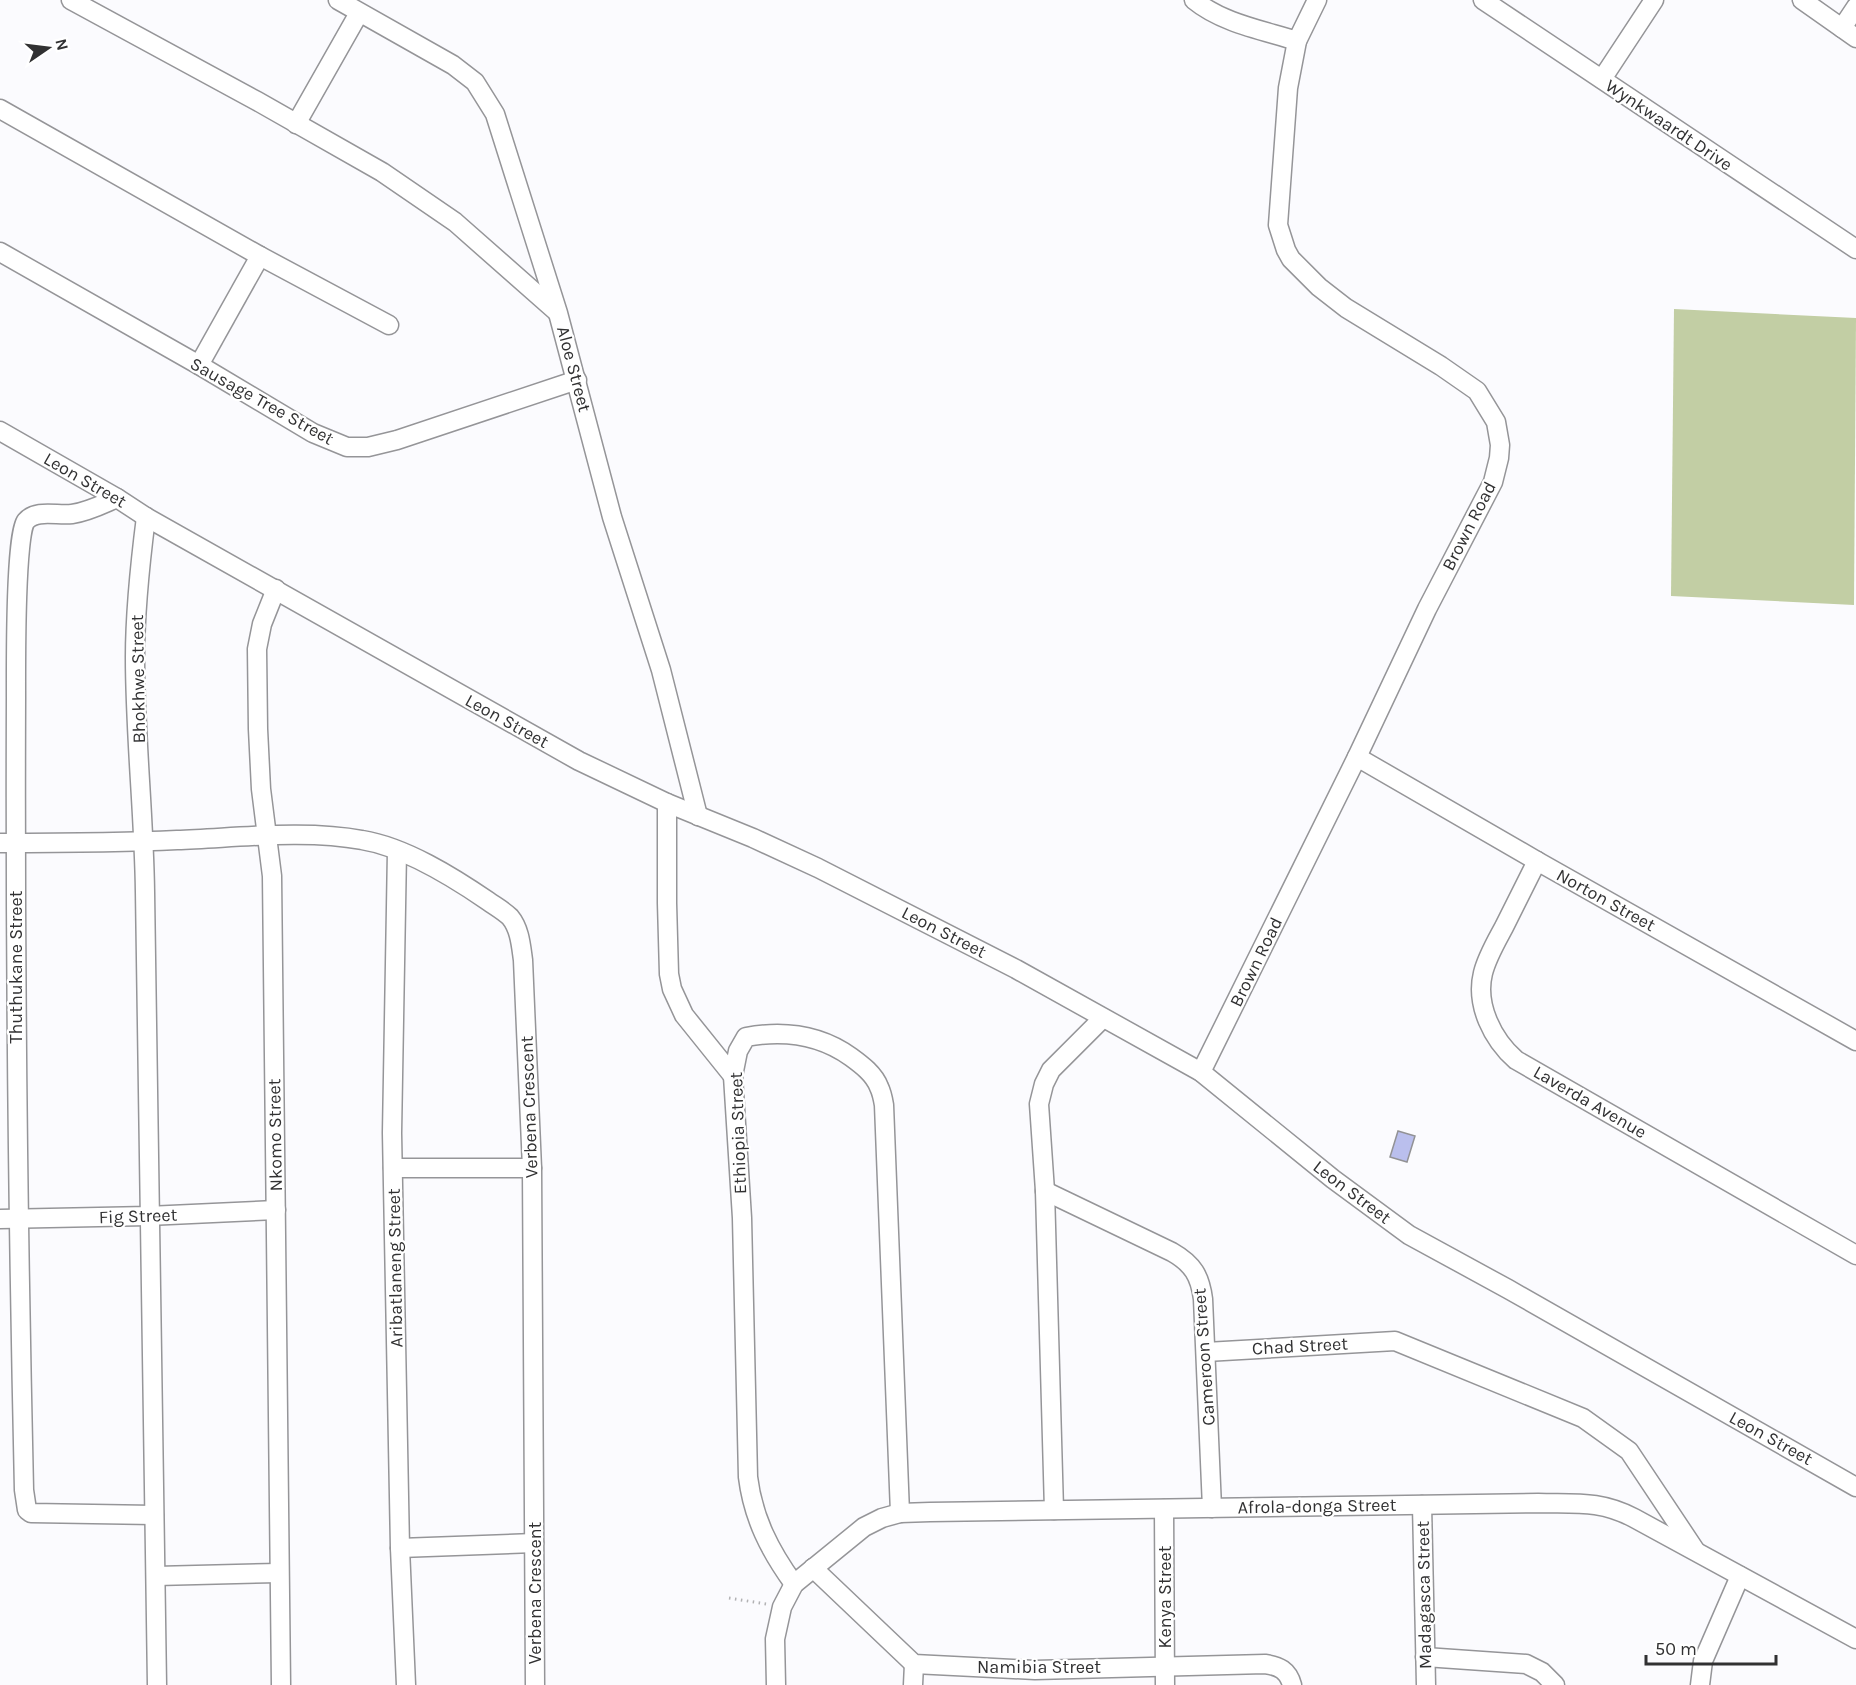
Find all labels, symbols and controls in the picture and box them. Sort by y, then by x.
north arrow [18,18,78,78]
text: N [51,37,73,52]
street label: Wynkwaardt Drive [1601,74,1737,176]
street label: Aloe Street [552,324,596,415]
street label: Sausage Tree Street [186,352,338,450]
street label: Leon Street [40,447,131,513]
street label: Brown Road [1437,478,1501,574]
street label: Bhokhwe Street [126,614,150,744]
street label: Leon Street [461,689,553,753]
street label: Norton Street [1553,864,1660,936]
street label: Thuthukane Street [5,890,27,1044]
street label: Leon Street [898,901,990,963]
street label: Brown Road [1225,914,1287,1010]
street label: Verbena Crescent [516,1035,542,1179]
street label: Laverda Avenue [1529,1061,1651,1143]
street label: Ethiopia Street [725,1071,751,1195]
street label: Nkomo Street [263,1078,287,1192]
street label: Leon Street [1309,1156,1396,1229]
street label: Aribatlaneng Street [383,1188,407,1348]
street label: Fig Street [98,1204,178,1228]
street label: Cameroon Street [1188,1287,1220,1426]
street label: Chad Street [1251,1332,1349,1360]
street label: Leon Street [1725,1406,1817,1470]
street label: Afrola-donga Street [1237,1494,1397,1518]
street label: Verbena Crescent [524,1521,546,1664]
street label: Madagasca Street [1412,1521,1436,1669]
street label: Kenya Street [1154,1545,1176,1649]
scale bar [1646,1628,1776,1666]
text: 50 m [1655,1638,1697,1660]
street label: Namibia Street [977,1656,1101,1678]

